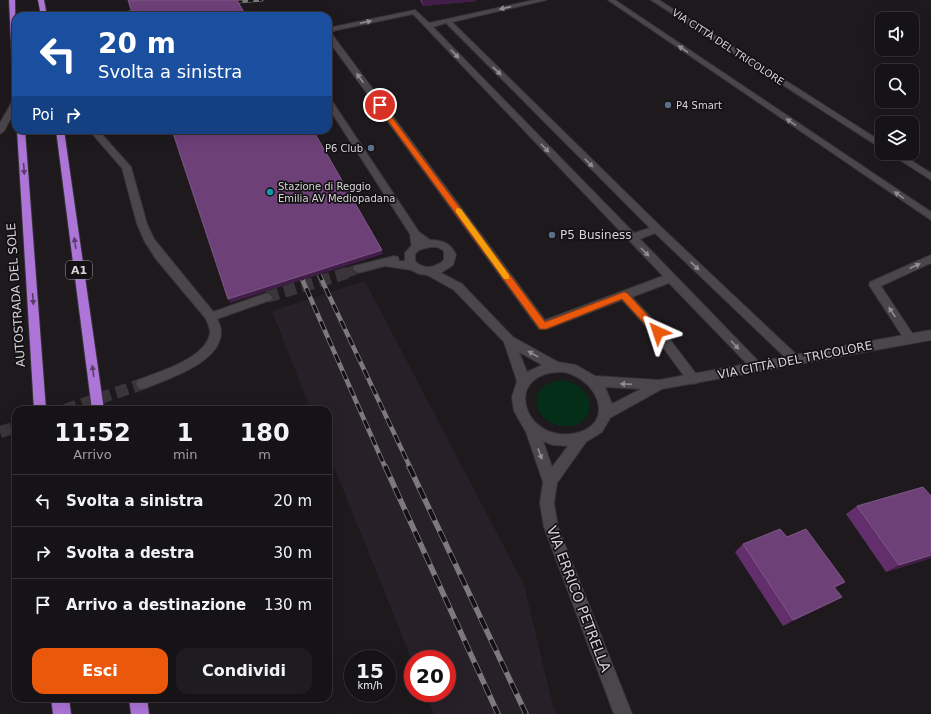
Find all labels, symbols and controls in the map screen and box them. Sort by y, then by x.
one-way arrow [498,6,511,12]
street label: VIA CITTÀ DEL TRICOLORE [670,6,786,87]
map controls [875,12,919,160]
button: sound [875,12,919,56]
one-way arrow [360,19,372,25]
text: 20 m [98,27,176,60]
icon: left [32,28,84,80]
one-way arrow [678,45,689,53]
one-way arrow [450,49,460,59]
text: Svolta a sinistra [98,61,242,82]
button: search [875,64,919,108]
one-way arrow [492,66,502,76]
one-way arrow [355,72,364,83]
pin [363,88,397,122]
icon: arrive [369,94,391,116]
marker: P4 Smart [663,100,673,110]
place label: P4 Smart [676,100,722,111]
icon: right [62,104,84,126]
text: Poi [32,106,54,124]
button: layers [875,116,919,160]
one-way arrow [786,118,796,126]
place label: P6 Club [325,143,363,154]
marker: P6 Club [366,143,376,153]
one-way arrow [540,143,550,153]
one-way arrow [584,158,594,167]
one-way arrow [20,163,27,175]
place label: Stazione di Reggio Emilia AV Mediopadana [278,181,395,204]
marker: Stazione di Reggio Emilia AV Mediopadana [265,187,275,197]
one-way arrow [894,191,904,199]
street label: AUTOSTRADA DEL SOLE [4,222,28,368]
place label: P5 Business [560,228,632,242]
marker: P5 Business [547,230,557,240]
one-way arrow [72,237,78,249]
one-way arrow [640,247,650,257]
road number: A1 [66,261,92,279]
one-way arrow [690,261,700,271]
one-way arrow [909,263,921,269]
one-way arrow [29,293,36,305]
one-way arrow [888,307,896,317]
position arrow [637,311,679,353]
street label: VIA CITTÀ DEL TRICOLORE [716,337,874,382]
one-way arrow [731,340,740,350]
one-way arrow [527,350,538,357]
one-way arrow [90,365,96,377]
one-way arrow [620,380,632,387]
text: 11:52 [54,419,131,447]
text: 1 [177,419,193,447]
text: 180 [240,419,290,447]
text: Arrivo [73,447,112,462]
text: min [173,447,197,462]
text: m [258,447,271,462]
one-way arrow [537,448,543,460]
icon: left [32,490,54,512]
text: Svolta a sinistra [66,492,203,510]
text: 20 m [274,492,312,510]
street label: VIA ERRICO PETRELLA [544,524,614,675]
icon: right [32,542,54,564]
text: Svolta a destra [66,544,194,562]
text: 30 m [274,544,312,562]
icon: arrive [32,594,54,616]
text: Arrivo a destinazione [66,596,246,614]
text: 130 m [264,596,312,614]
button: Esci [32,648,168,694]
button: Condividi [176,648,312,694]
speed limit sign: 20 [404,650,456,702]
text: 15 [356,659,384,683]
text: km/h [357,680,383,691]

